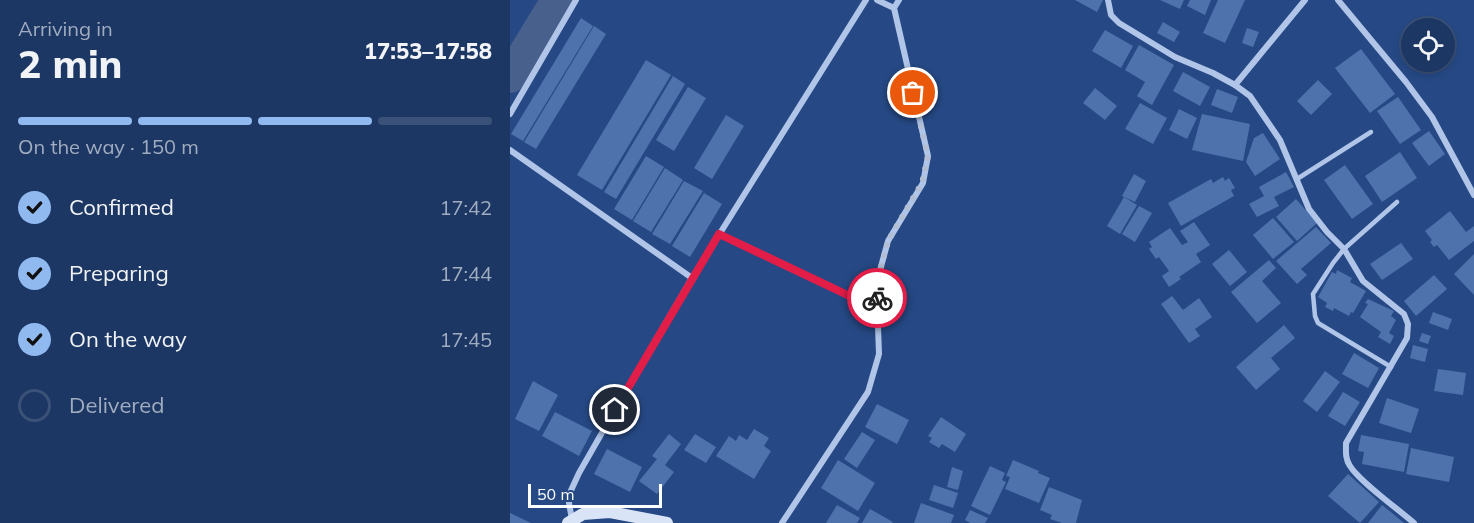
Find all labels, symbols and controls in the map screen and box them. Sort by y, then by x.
text: Arriving in [18,16,113,41]
map controls [1401,18,1455,72]
button: locate [1401,18,1455,72]
text: 17:53–17:58 [364,37,492,65]
text: 2 min [18,39,123,88]
pin [887,67,938,118]
icon: bag [896,76,929,109]
text: On the way · 150 m [18,134,199,159]
icon: check [18,191,51,224]
text: Confirmed [69,193,174,221]
text: 17:42 [439,195,492,220]
icon: check [18,257,51,290]
text: Preparing [69,259,169,287]
text: 17:44 [439,261,492,286]
courier [847,268,907,328]
icon: bike [861,282,894,315]
icon: check [18,323,51,356]
text: On the way [69,325,187,353]
text: 17:45 [439,327,492,352]
pin [589,384,640,435]
text: Delivered [69,391,164,419]
icon: home [598,393,631,426]
scale bar [528,481,662,508]
text: 50 m [537,484,574,504]

